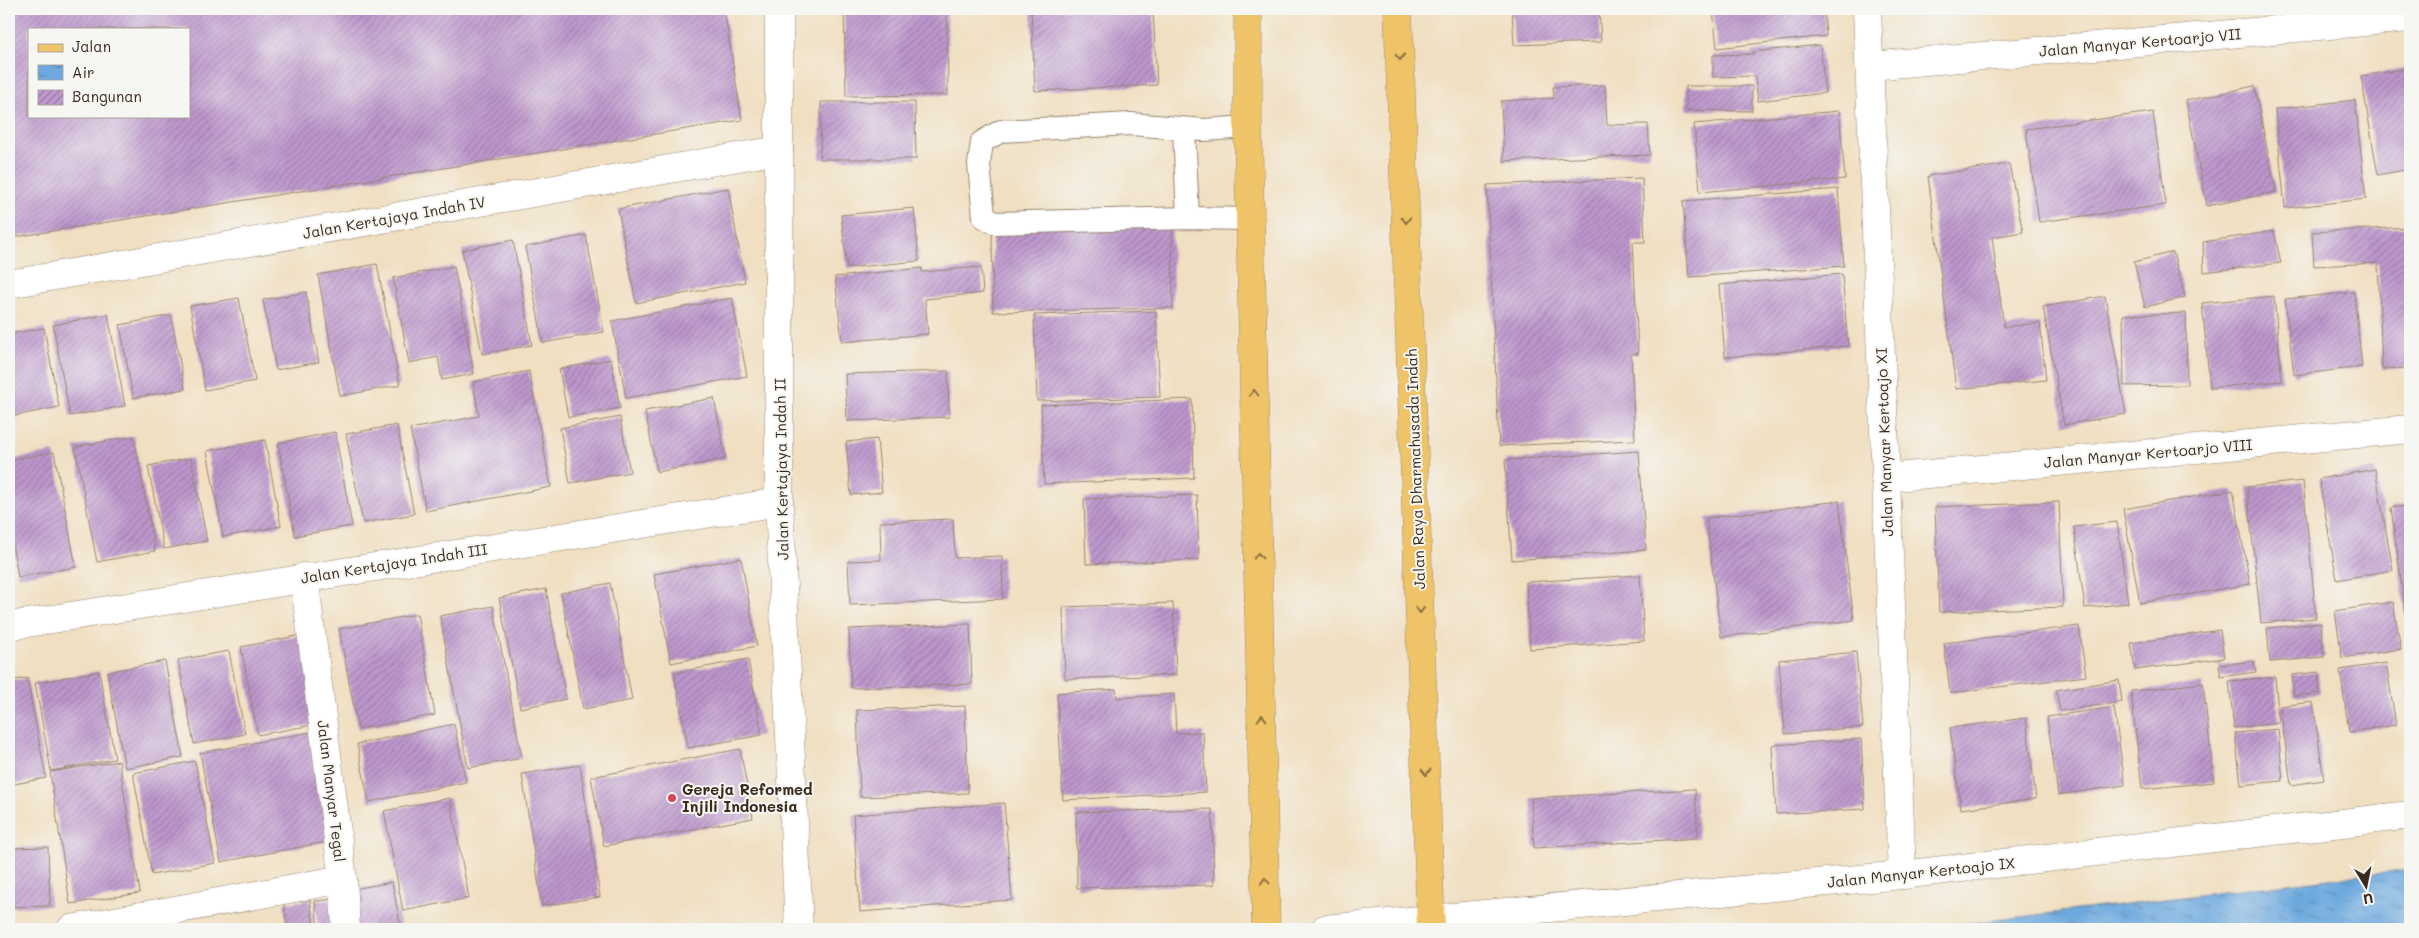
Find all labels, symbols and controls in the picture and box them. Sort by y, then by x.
street label: Jalan Manyar Kertoarjo VII [2038,23,2242,61]
legend [28,28,190,118]
text: Jalan [72,36,111,56]
one-way arrow [1394,54,1405,62]
text: Air [72,62,95,82]
text: Bangunan [72,86,142,106]
street label: Jalan Kertajaya Indah IV [301,191,487,243]
one-way arrow [1400,216,1411,224]
street label: Jalan Manyar Kertoajo XI [1871,347,1897,537]
street label: Jalan Raya Dharmahusada Indah [1401,348,1429,590]
street label: Jalan Kertajaya Indah II [769,377,793,560]
one-way arrow [1249,389,1260,397]
street label: Jalan Manyar Kertoarjo VIII [2043,434,2254,472]
street label: Jalan Kertajaya Indah III [299,538,489,588]
one-way arrow [1253,551,1263,559]
one-way arrow [1414,606,1425,614]
one-way arrow [1257,714,1267,722]
street label: Jalan Manyar Tegal [313,719,351,863]
one-way arrow [1420,768,1431,776]
place label: Gereja Reformed Injili Indonesia [682,779,813,816]
marker: Gereja Reformed Injili Indonesia [666,792,678,804]
street label: Jalan Manyar Kertoajo IX [1826,852,2016,892]
north arrow [2342,860,2392,910]
one-way arrow [1260,876,1271,884]
text: U [2362,889,2375,910]

